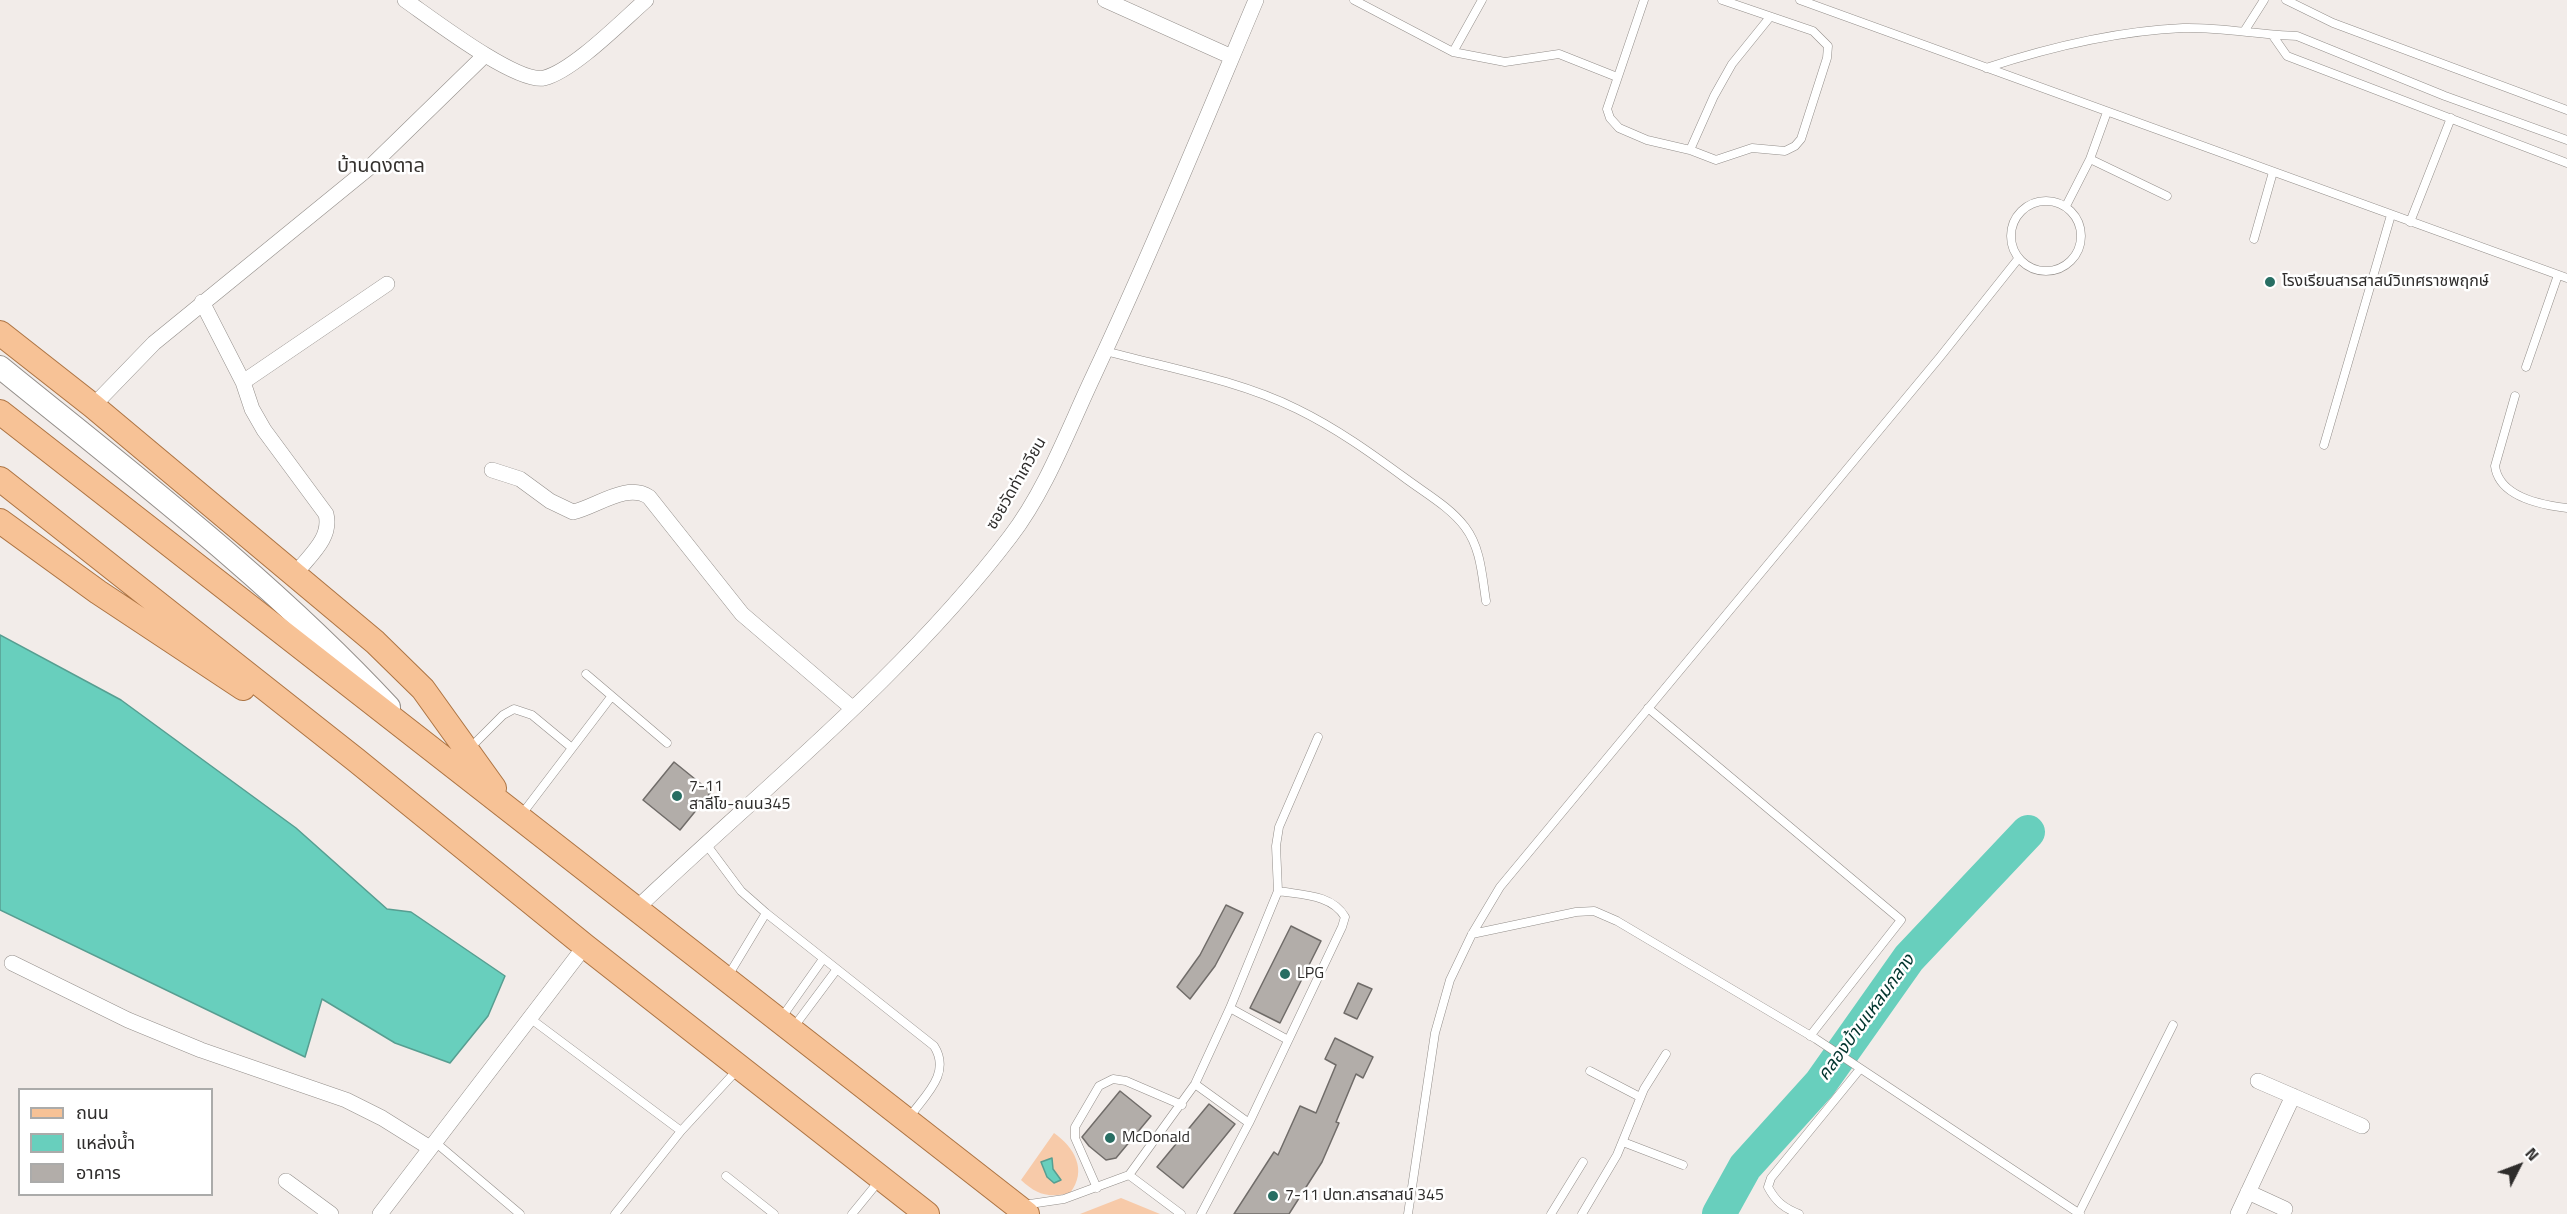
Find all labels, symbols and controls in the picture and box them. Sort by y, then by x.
district label: บ้านดงตาล [337,155,425,179]
place label: โรงเรียนสารสาสน์วิเทศราชพฤกษ์ [2282,272,2489,292]
marker: โรงเรียนสารสาสน์วิเทศราชพฤกษ์ [2263,275,2277,289]
street label: ซอยวัดท่าเกวียน [983,435,1051,533]
place label: 7-11 สาลีโข-ถนน345 [689,777,790,815]
marker: 7-11 สาลีโข-ถนน345 [670,789,684,803]
water label: คลองบ้านแหลมกลาง [1814,951,1920,1085]
place label: LPG [1297,964,1324,984]
marker: LPG [1278,967,1292,981]
legend [18,1088,213,1196]
text: ถนน [76,1099,109,1126]
place label: McDonald [1122,1128,1190,1148]
text: แหล่งน้ำ [76,1129,135,1156]
marker: McDonald [1103,1131,1117,1145]
north arrow [2489,1136,2549,1196]
text: N [2520,1142,2545,1166]
text: อาคาร [76,1159,121,1186]
place label: 7-11 ปตท.สารสาสน์ 345 [1285,1186,1444,1206]
marker: 7-11 ปตท.สารสาสน์ 345 [1266,1189,1280,1203]

